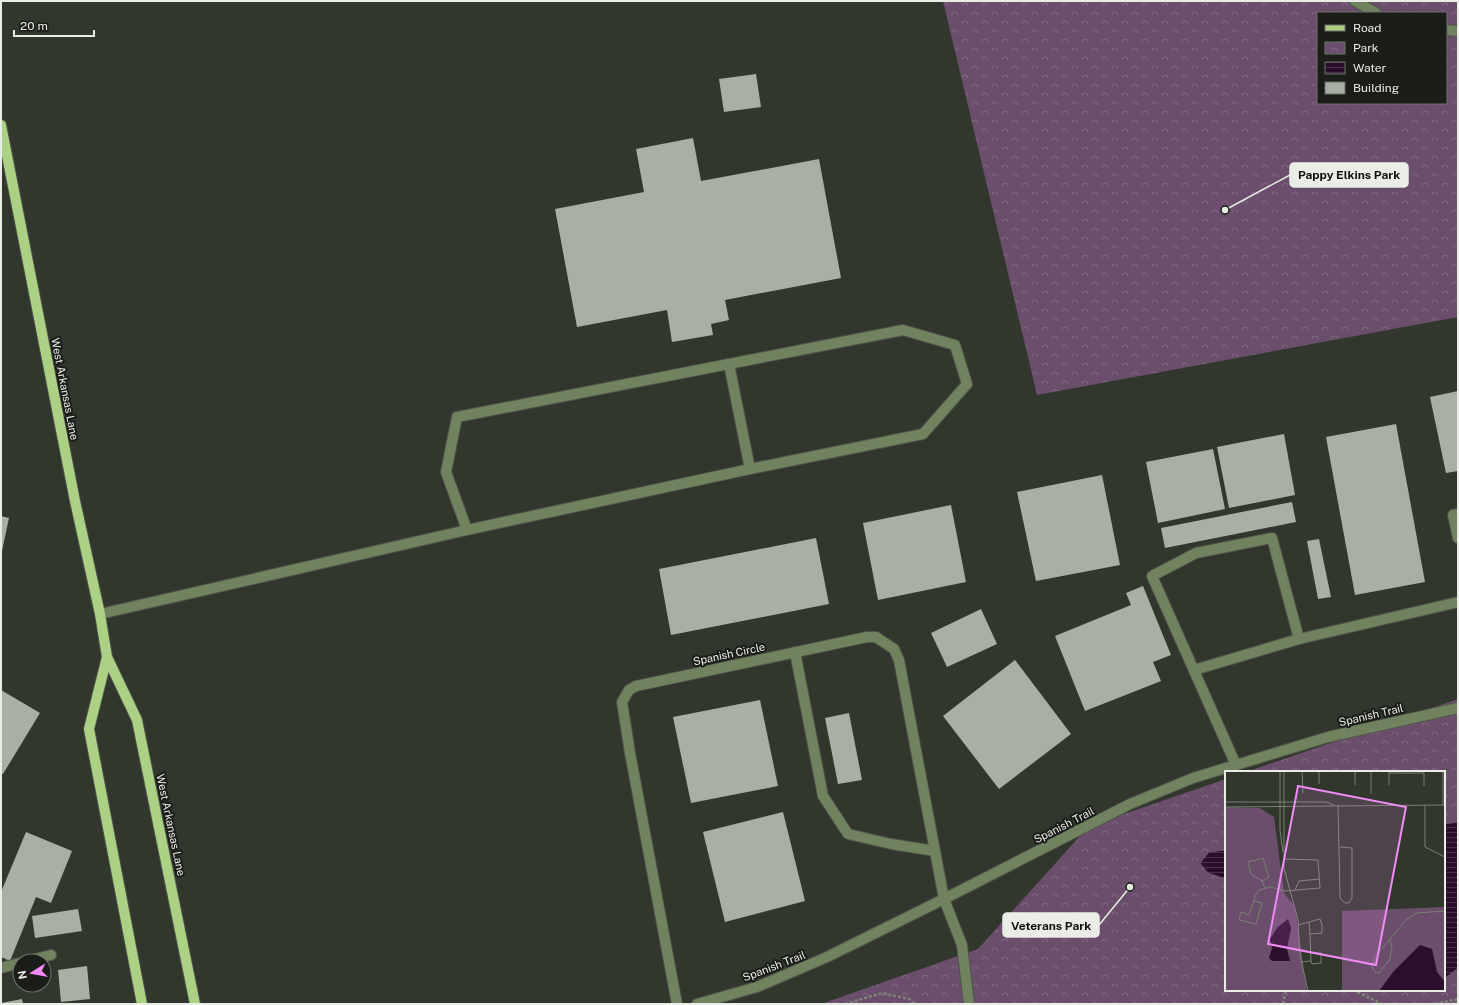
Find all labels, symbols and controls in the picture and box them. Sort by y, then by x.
scale bar [14,12,94,38]
legend [1317,12,1447,104]
text: 20 m [20,19,48,33]
text: Road [1353,21,1381,35]
text: Park [1353,41,1379,55]
text: Water [1353,61,1387,75]
text: Building [1353,81,1399,95]
callout: Pappy Elkins Park [1290,163,1408,187]
text: Pappy Elkins Park [1298,168,1400,182]
street label: West Arkansas Lane [49,337,81,441]
street label: Spanish Circle [692,641,766,667]
street label: Spanish Trail [1337,702,1405,728]
inset map [1225,771,1445,991]
street label: West Arkansas Lane [154,773,188,877]
street label: Spanish Trail [1032,805,1096,845]
callout: Veterans Park [1003,913,1099,937]
text: Veterans Park [1011,919,1091,933]
street label: Spanish Trail [741,949,807,983]
north arrow [12,953,52,993]
text: N [15,970,29,980]

